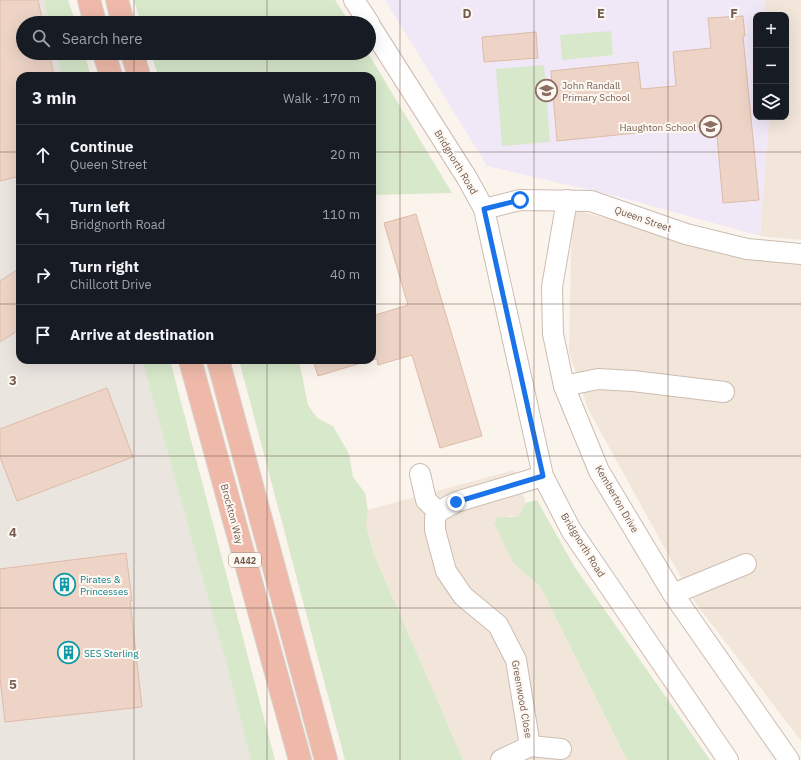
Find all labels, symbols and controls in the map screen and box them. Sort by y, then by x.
text: D [462,5,472,22]
text: E [597,5,605,22]
text: F [730,5,738,22]
map controls [753,12,789,120]
button: + [753,12,789,48]
search box [16,16,376,60]
icon: search [30,27,52,49]
text: Search here [62,29,142,48]
button: − [753,48,789,84]
school or university icon: John Randall Primary School [533,78,559,104]
place label: John Randall Primary School [562,79,630,104]
button: layers [753,84,789,120]
text: 3 min [32,87,76,109]
text: Walk · 170 m [283,90,360,107]
school or university icon: Haughton School [698,114,724,140]
place label: Haughton School [619,121,696,134]
street label: Bridgnorth Road [432,127,480,197]
text: Continue [70,137,134,156]
icon: ahead [32,144,54,166]
text: 20 m [330,146,360,163]
text: Queen Street [70,156,147,173]
route start [511,191,529,209]
text: Turn left [70,197,130,216]
street label: Queen Street [613,203,674,235]
icon: left [32,204,54,226]
text: 110 m [322,206,360,223]
text: Bridgnorth Road [70,216,165,233]
text: Turn right [70,257,139,276]
icon: right [32,264,54,286]
text: 40 m [330,266,360,283]
text: Chillcott Drive [70,276,152,293]
icon: arrive [32,324,54,346]
text: Arrive at destination [70,325,214,344]
text: 3 [9,372,17,389]
street label: Kemberton Drive [592,463,642,535]
street label: Brockton Way [218,482,246,546]
route end [447,493,465,511]
street label: Bridgnorth Road [558,510,608,580]
text: 4 [9,524,17,541]
road number: A442 [229,553,261,567]
building icon: Pirates & Princesses [52,572,78,598]
place label: Pirates & Princesses [80,573,128,598]
building icon: SES Sterling [55,640,81,666]
place label: SES Sterling [84,647,139,660]
street label: Greenwood Close [509,659,535,740]
text: 5 [9,676,17,693]

